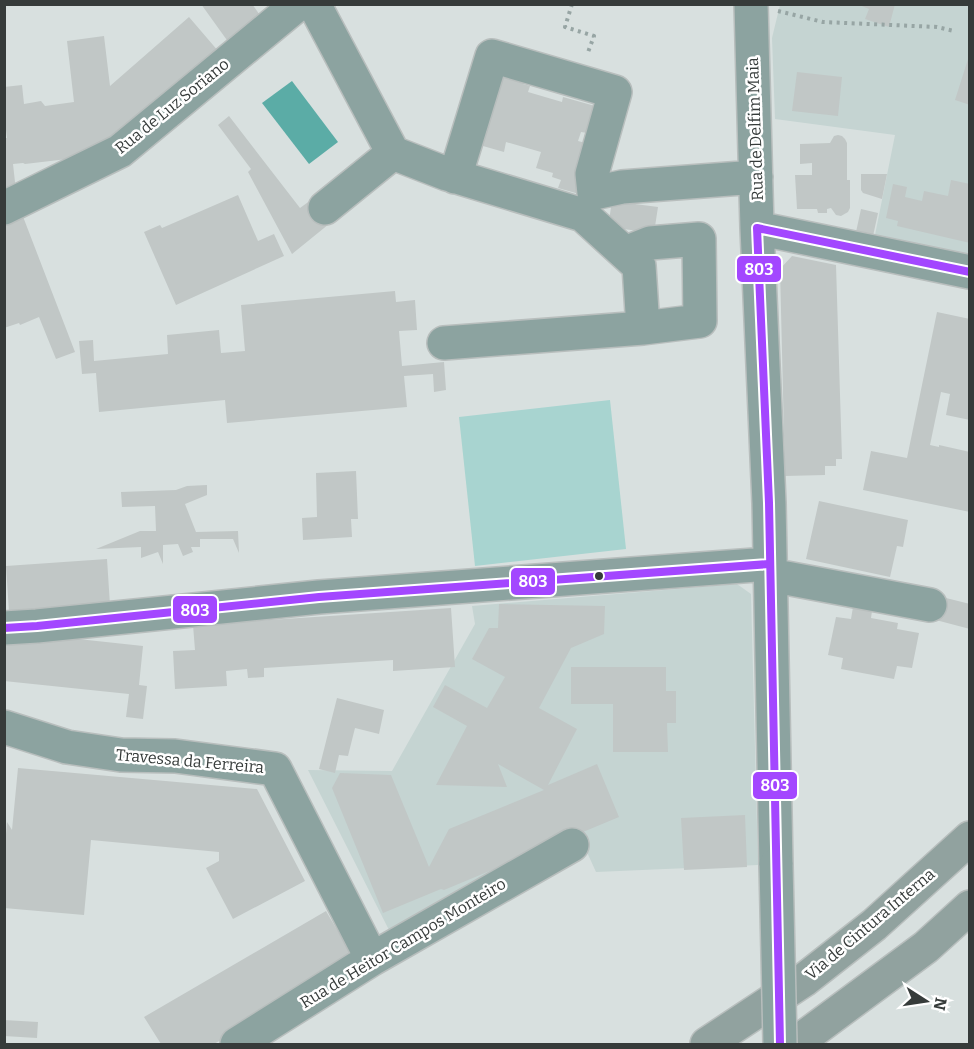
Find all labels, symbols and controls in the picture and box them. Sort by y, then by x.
street label: Rua de Luz Soriano [111,54,233,158]
street label: Rua de Delfim Maia [743,57,767,201]
line badge: 803 [736,255,782,283]
text: 803 [744,260,774,279]
line badge: 803 [510,567,556,596]
unlabelled marker [593,570,605,582]
text: 803 [518,572,548,591]
line badge: 803 [172,595,218,624]
text: 803 [180,601,210,620]
street label: Travessa da Ferreira [115,745,265,777]
line badge: 803 [752,771,798,800]
text: 803 [760,776,790,795]
street label: Via de Cintura Interna [801,864,939,984]
street label: Rua de Heitor Campos Monteiro [297,874,509,1012]
north arrow [896,971,956,1031]
text: N [930,996,951,1012]

